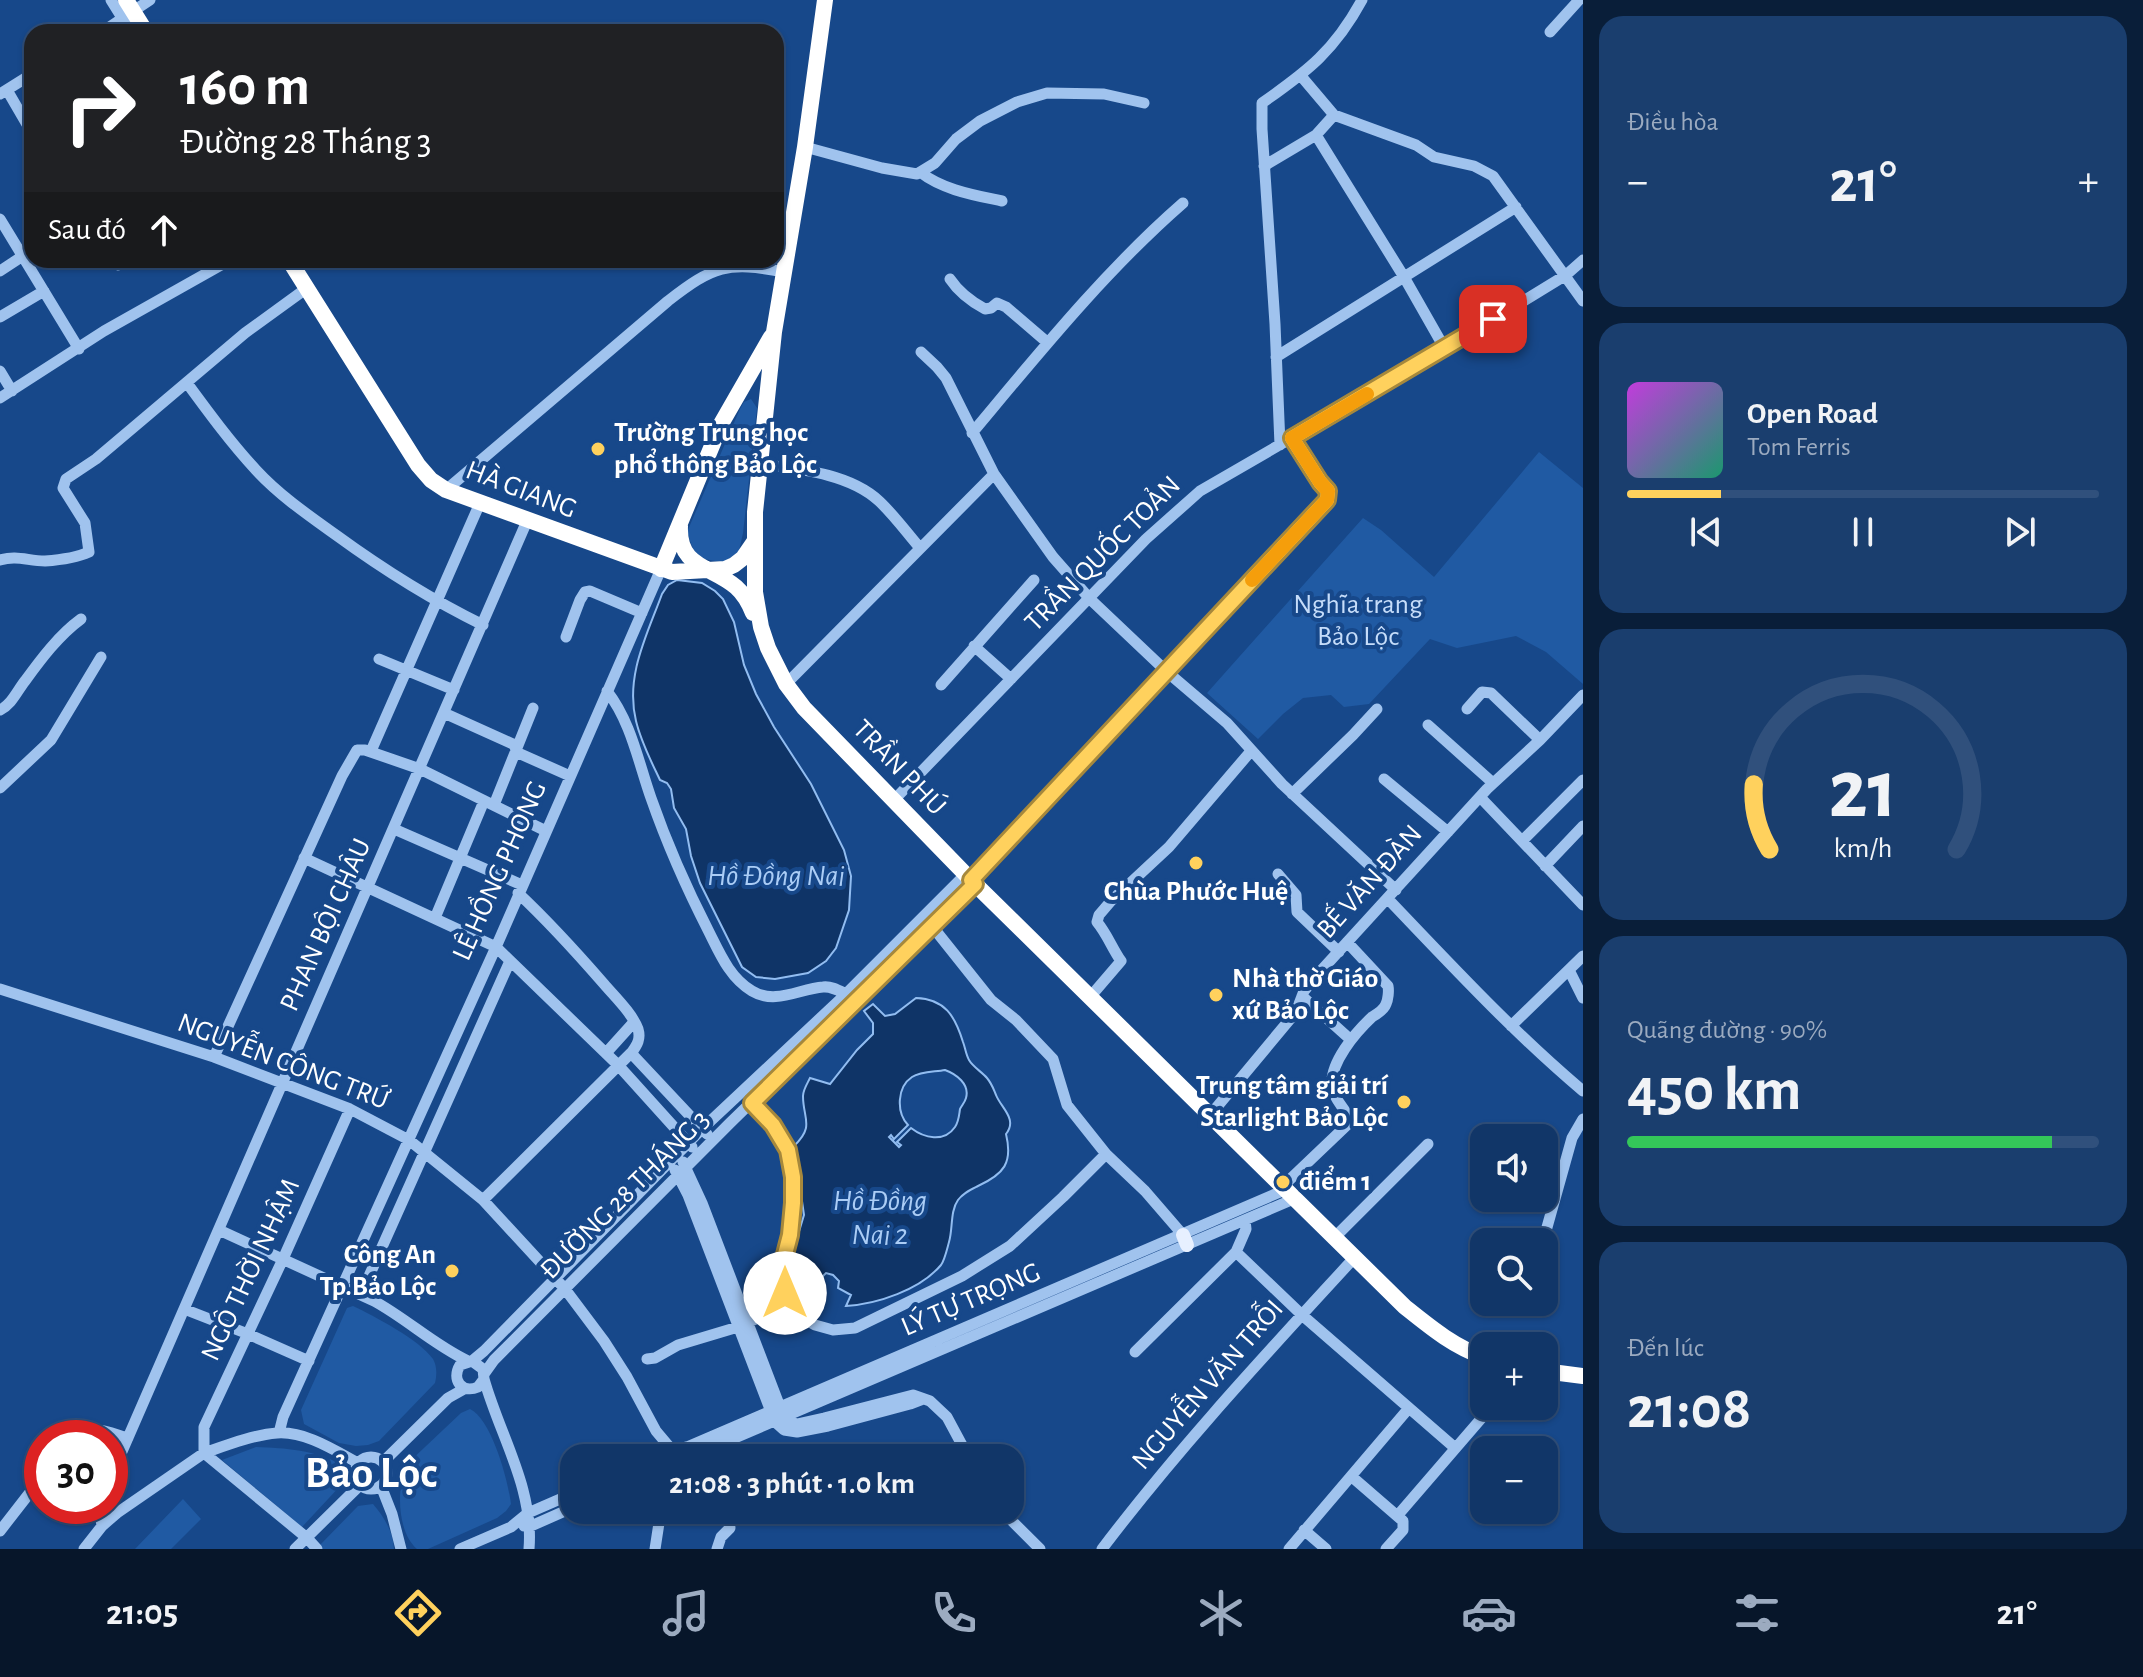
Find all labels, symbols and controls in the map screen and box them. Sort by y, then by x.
icon: right [48,56,152,160]
text: 160 m [180,59,310,115]
text: Điều hòa [1627,109,1719,135]
text: Đường 28 Tháng 3 [180,124,432,160]
text: 21° [1829,153,1897,213]
text: − [1627,160,1648,204]
text: + [2078,160,2099,204]
icon: ahead [142,208,186,252]
text: Sau đó [48,215,126,245]
pin [1459,285,1527,353]
icon: arrive [1471,297,1515,341]
text: Open Road [1747,399,1878,429]
place label: Trường Trung học phổ thông Bảo Lộc [614,419,817,479]
text: Tom Ferris [1747,434,1851,460]
marker: Trường Trung học phổ thông Bảo Lộc [589,440,607,458]
street label: HÀ GIANG [462,453,581,524]
street label: TRẦN QUỐC TOẢN [1016,467,1186,637]
icon: previous [1684,510,1728,554]
icon: pause [1841,510,1885,554]
icon: next [1998,510,2042,554]
park label: Nghĩa trang Bảo Lộc [1293,591,1423,651]
street label: TRẦN PHÚ [847,711,954,821]
text: 21 [1828,749,1898,833]
street label: LÊ HỒNG PHONG [443,775,552,965]
street label: BẾ VĂN ĐÀN [1308,817,1428,944]
street label: PHAN BỘI CHÂU [274,834,377,1015]
text: km/h [1834,835,1892,864]
marker: Chùa Phước Huệ [1187,854,1205,872]
water label: Hồ Đồng Nai [707,861,845,891]
place label: Chùa Phước Huệ [1104,878,1288,906]
place label: Nhà thờ Giáo xứ Bảo Lộc [1232,965,1378,1025]
marker: Nhà thờ Giáo xứ Bảo Lộc [1207,986,1225,1004]
street label: NGUYỄN CÔNG TRỨ [173,1003,395,1115]
text: Quãng đường · 90% [1627,1017,1827,1043]
text: 450 km [1627,1061,1802,1121]
place label: Trung tâm giải trí Starlight Bảo Lộc [1196,1072,1389,1132]
marker: Trung tâm giải trí Starlight Bảo Lộc [1395,1093,1413,1111]
street label: ĐƯỜNG 28 THÁNG 3 [533,1103,715,1285]
map controls [1470,1124,1558,1524]
button: sound [1470,1124,1558,1212]
place label: điểm 1 [1299,1165,1371,1196]
street label: NGÔ THỜI NHẬM [194,1173,305,1365]
marker: điểm 1 [1274,1173,1292,1191]
water label: Hồ Đồng Nai 2 [833,1186,927,1250]
button: search [1470,1228,1558,1316]
place label: Công An Tp.Bảo Lộc [319,1241,436,1301]
position arrow [743,1251,827,1335]
street label: LÝ TỰ TRỌNG [896,1255,1045,1342]
marker: Công An Tp.Bảo Lộc [443,1262,461,1280]
street label: NGUYỄN VĂN TRỖI [1123,1291,1289,1475]
button: + [1470,1332,1558,1420]
text: Đến lúc [1627,1335,1704,1361]
text: 21:08 [1627,1379,1751,1439]
speed limit sign: 30 [24,1420,128,1524]
button: − [1470,1436,1558,1524]
district label: Bảo Lộc [305,1452,437,1496]
text: 21:08 · 3 phút · 1.0 km [669,1469,915,1499]
icon: directions [390,1585,446,1641]
icon: music [658,1585,714,1641]
icon: phone [926,1585,982,1641]
icon: climate [1193,1585,1249,1641]
icon: car [1461,1585,1517,1641]
icon: filters [1729,1585,1785,1641]
text: 21:05 [106,1595,178,1631]
text: 21° [1997,1595,2037,1631]

